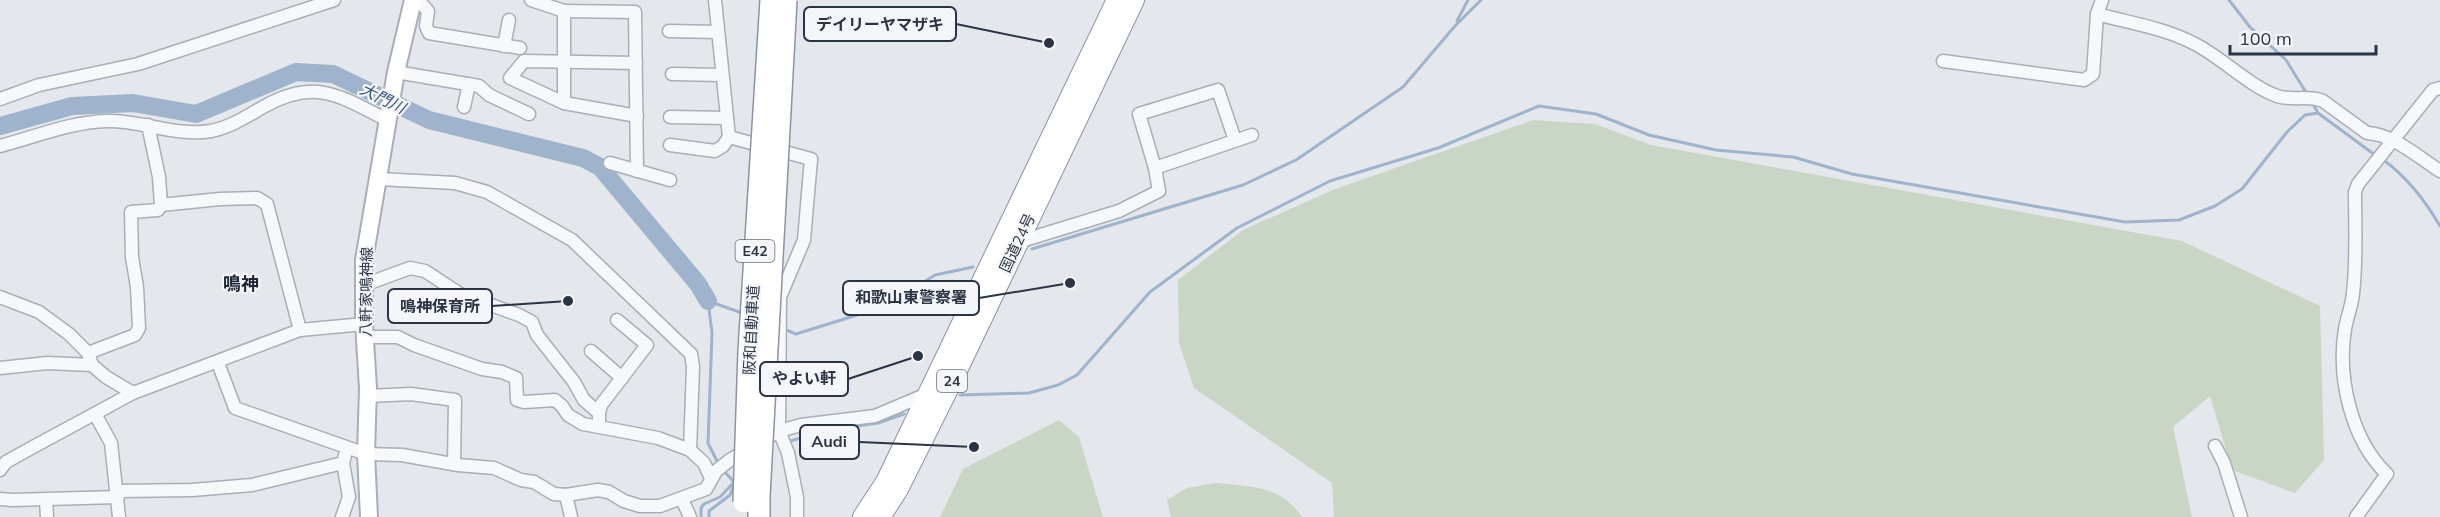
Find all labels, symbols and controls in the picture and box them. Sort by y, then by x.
callout: デイリーヤマザキ [804,7,956,41]
text: デイリーヤマザキ [816,14,944,34]
scale bar [2230,18,2376,56]
text: 100 m [2239,27,2292,50]
water label: 大門川 [357,78,411,118]
street label: 国道24号 [995,210,1039,276]
road number: E42 [736,240,774,262]
street label: 八軒家鳴神線 [356,247,376,337]
district label: 鳴神 [223,272,259,295]
callout: 和歌山東警察署 [843,281,979,315]
street label: 阪和自動車道 [739,285,763,375]
text: 和歌山東警察署 [855,287,967,307]
callout: 鳴神保育所 [388,289,492,323]
text: 鳴神保育所 [400,296,480,316]
callout: やよい軒 [760,362,848,396]
text: やよい軒 [772,368,836,388]
road number: 24 [937,370,967,392]
callout: Audi [800,425,859,459]
text: Audi [811,431,847,451]

